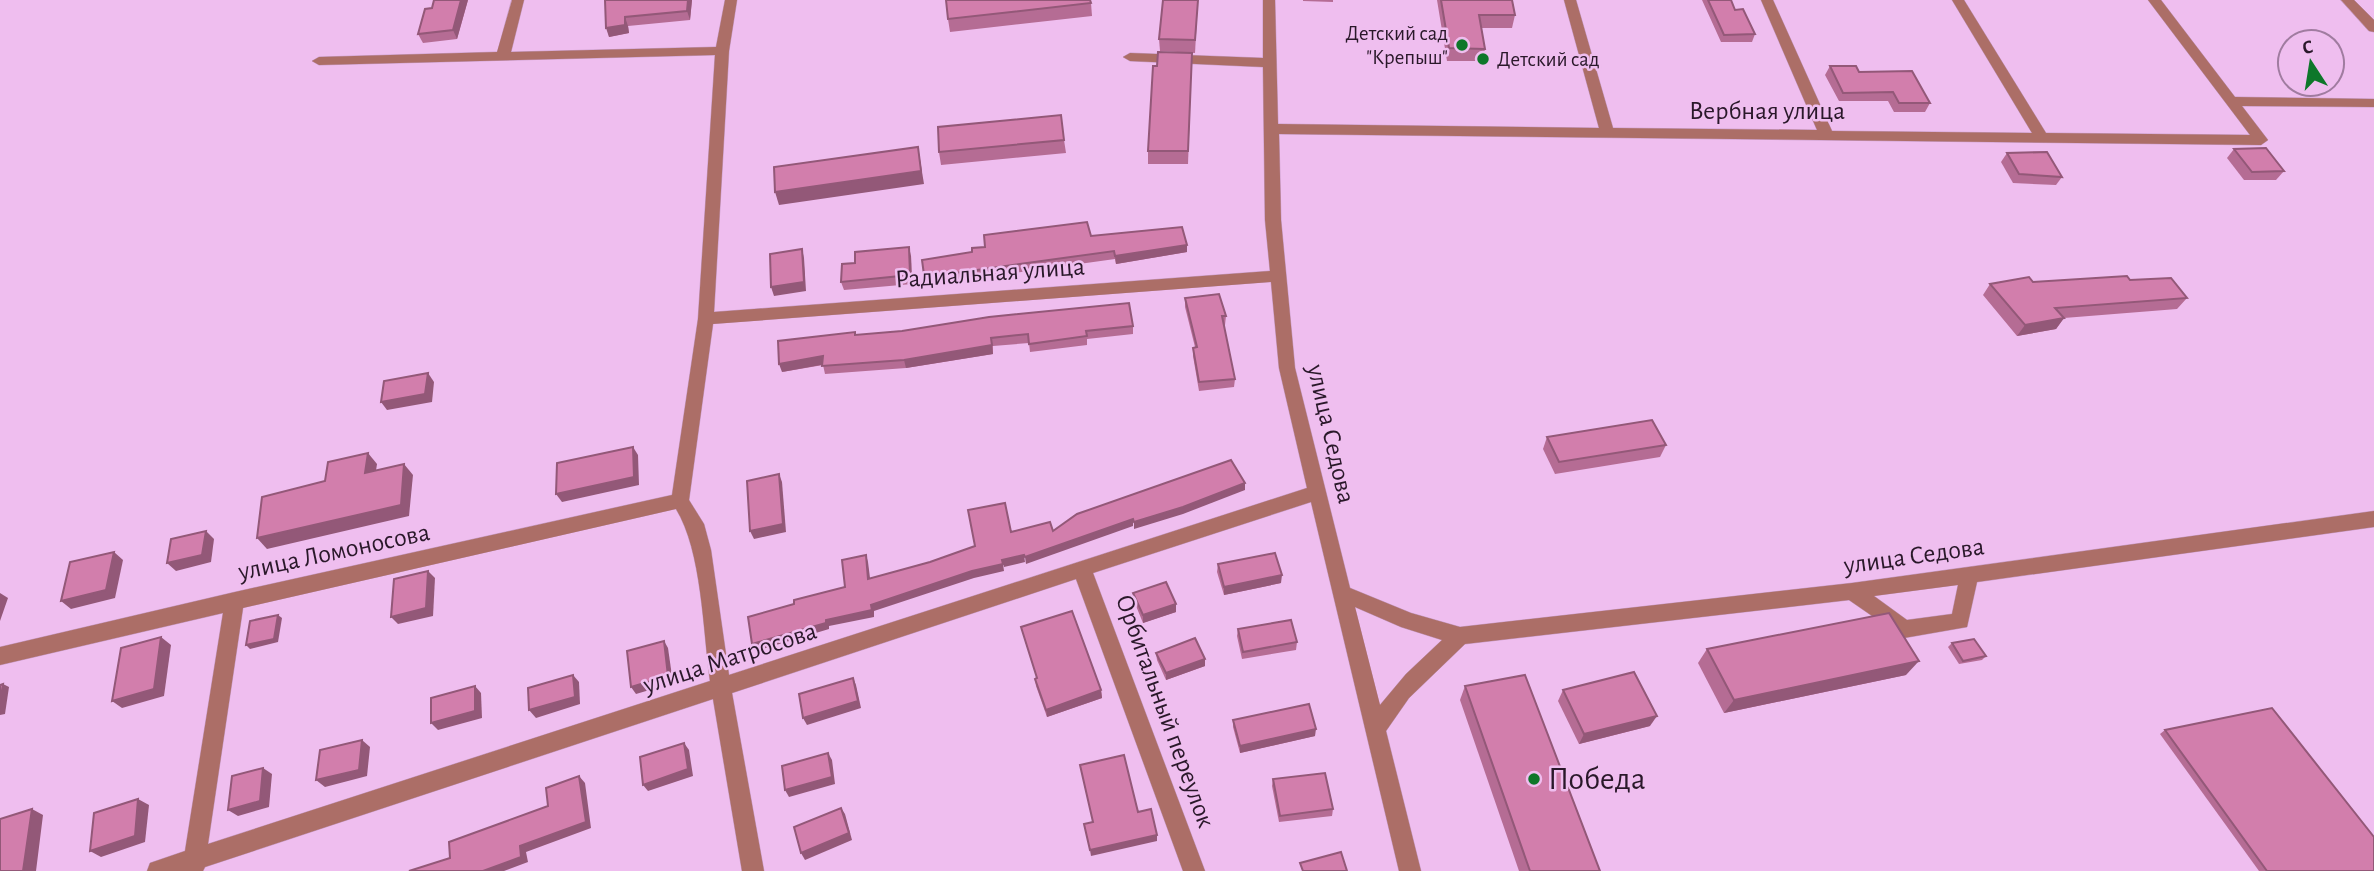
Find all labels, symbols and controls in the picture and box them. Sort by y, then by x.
place label: Детский сад "Крепыш" [1345,23,1448,68]
north arrow [2276,28,2346,98]
marker: Детский сад "Крепыш" [1454,37,1470,53]
text: С [2301,37,2315,58]
place label: Детский сад [1497,49,1600,70]
marker: Детский сад [1475,51,1491,67]
street label: Вербная улица [1689,98,1845,124]
street label: Радиальная улица [894,253,1086,293]
street label: улица Седова [1302,361,1360,506]
street label: улица Ломоносова [235,519,432,585]
street label: улица Седова [1841,533,1986,579]
street label: Орбитальный переулок [1111,591,1219,831]
street label: улица Матросова [639,618,820,699]
place label: Победа [1548,763,1646,795]
marker: Победа [1526,771,1542,787]

